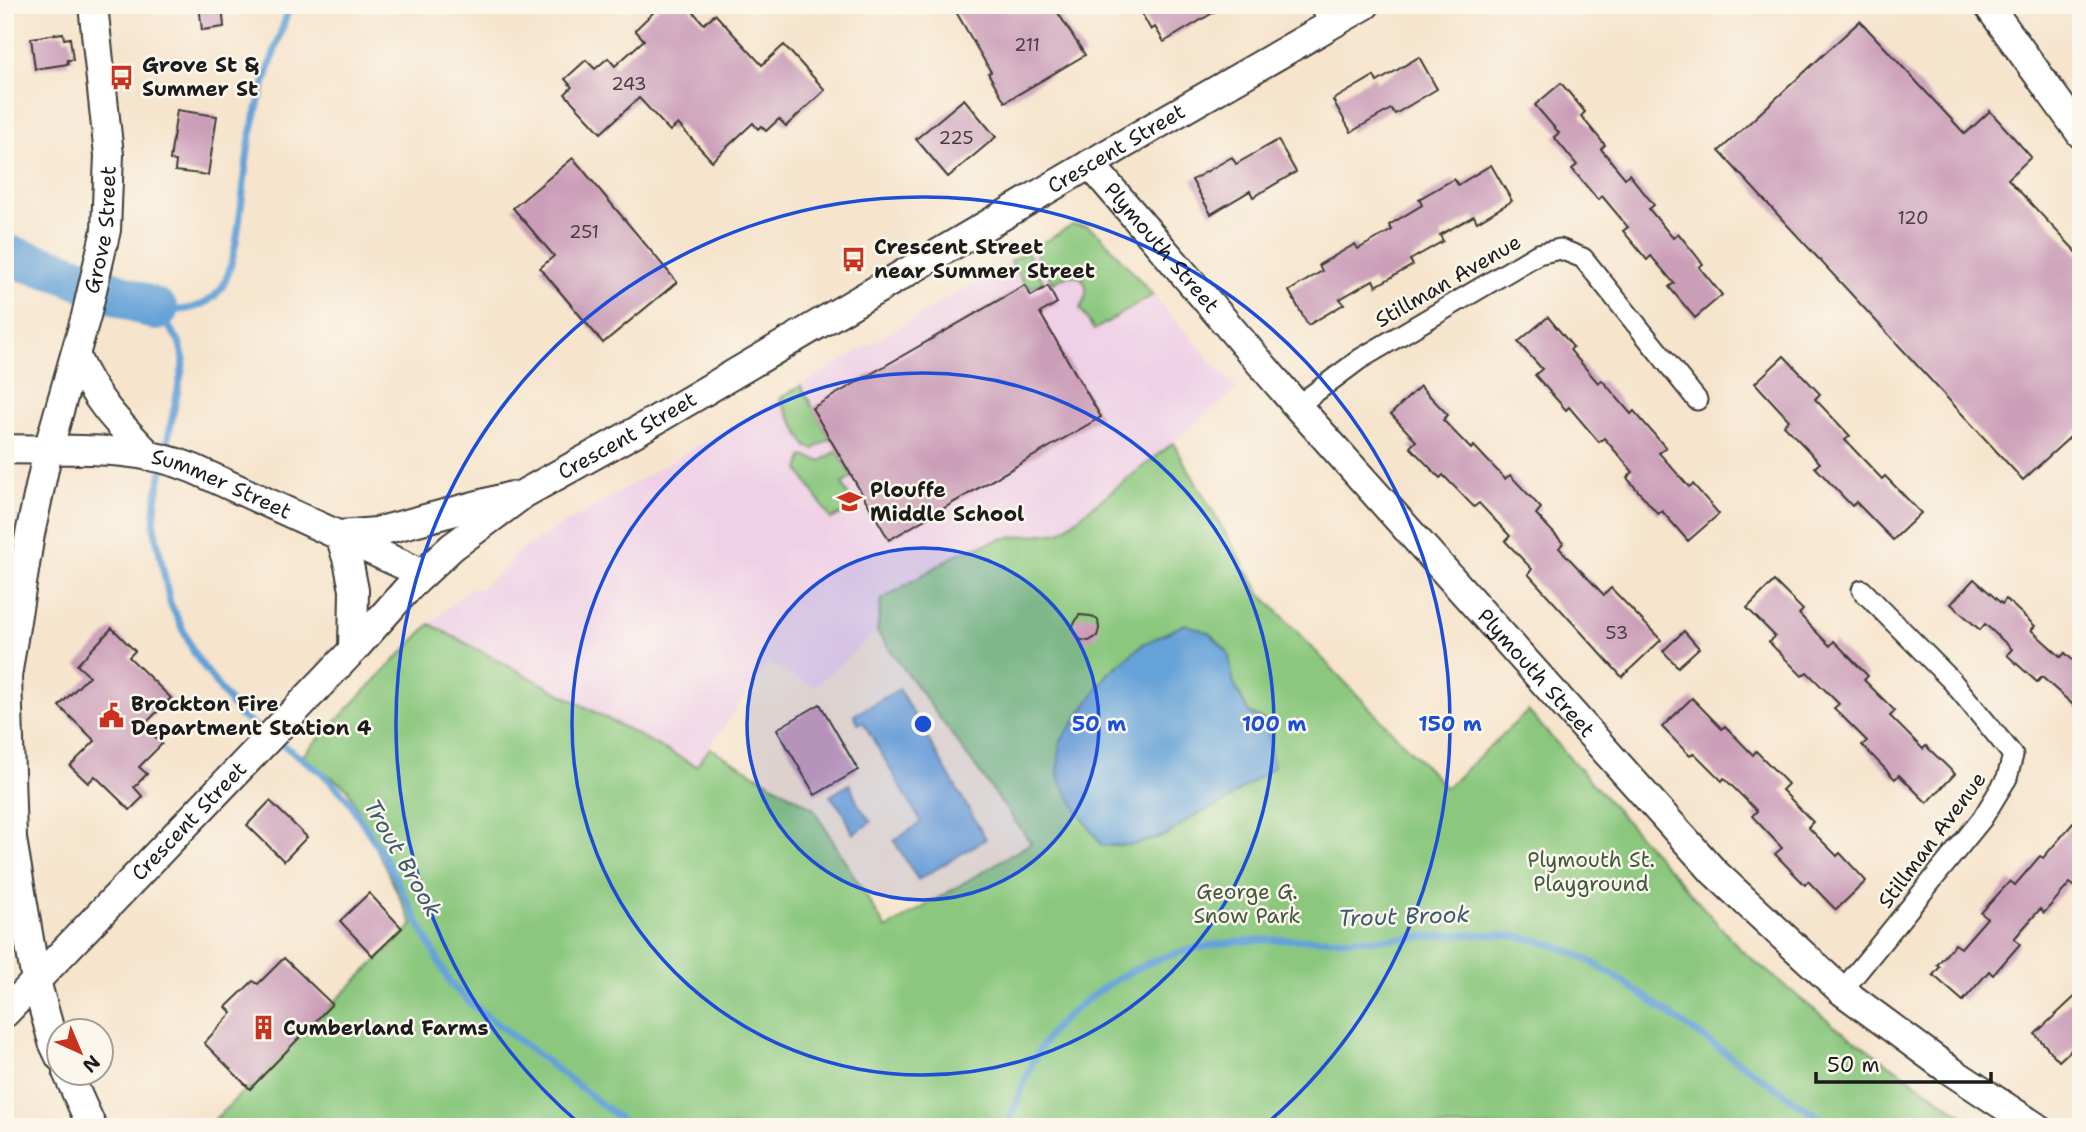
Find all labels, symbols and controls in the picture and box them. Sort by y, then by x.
house number: 211 [1014,33,1040,57]
place label: Grove St & Summer St [142,51,259,103]
bus stop icon: Grove St & Summer St [108,63,136,91]
house number: 243 [611,72,647,96]
street label: Crescent Street [1042,97,1190,200]
house number: 225 [939,126,973,150]
street label: Grove Street [78,165,123,296]
street label: Plymouth Street [1098,176,1225,319]
house number: 120 [1897,206,1929,230]
house number: 251 [569,220,599,244]
street label: Stillman Avenue [1370,228,1526,334]
place label: Crescent Street near Summer Street [874,233,1095,285]
bus stop icon: Crescent Street near Summer Street [840,245,868,273]
street label: Crescent Street [553,385,702,486]
street label: Summer Street [149,443,296,526]
place label: Plouffe Middle School [870,476,1024,528]
school or university icon: Plouffe Middle School [836,488,864,516]
street label: Plymouth Street [1471,603,1601,744]
house number: 53 [1606,621,1628,645]
place label: Brockton Fire Department Station 4 [131,690,372,742]
public building icon: Brockton Fire Department Station 4 [97,702,125,730]
text: 50 m [1072,710,1126,738]
text: 100 m [1242,710,1306,738]
text: 150 m [1418,710,1482,738]
centre of rings [911,712,935,736]
street label: Crescent Street [125,755,253,887]
street label: Stillman Avenue [1872,766,1992,914]
water label: Trout Brook [357,794,449,922]
park label: Plymouth St. Playground [1527,846,1655,898]
park label: George G. Snow Park [1193,878,1301,930]
water label: Trout Brook [1338,899,1470,933]
building icon: Cumberland Farms [249,1014,277,1042]
place label: Cumberland Farms [283,1014,489,1042]
north arrow [46,1016,116,1086]
scale bar [1816,1041,1992,1085]
text: N [77,1050,106,1078]
text: 50 m [1827,1051,1880,1079]

